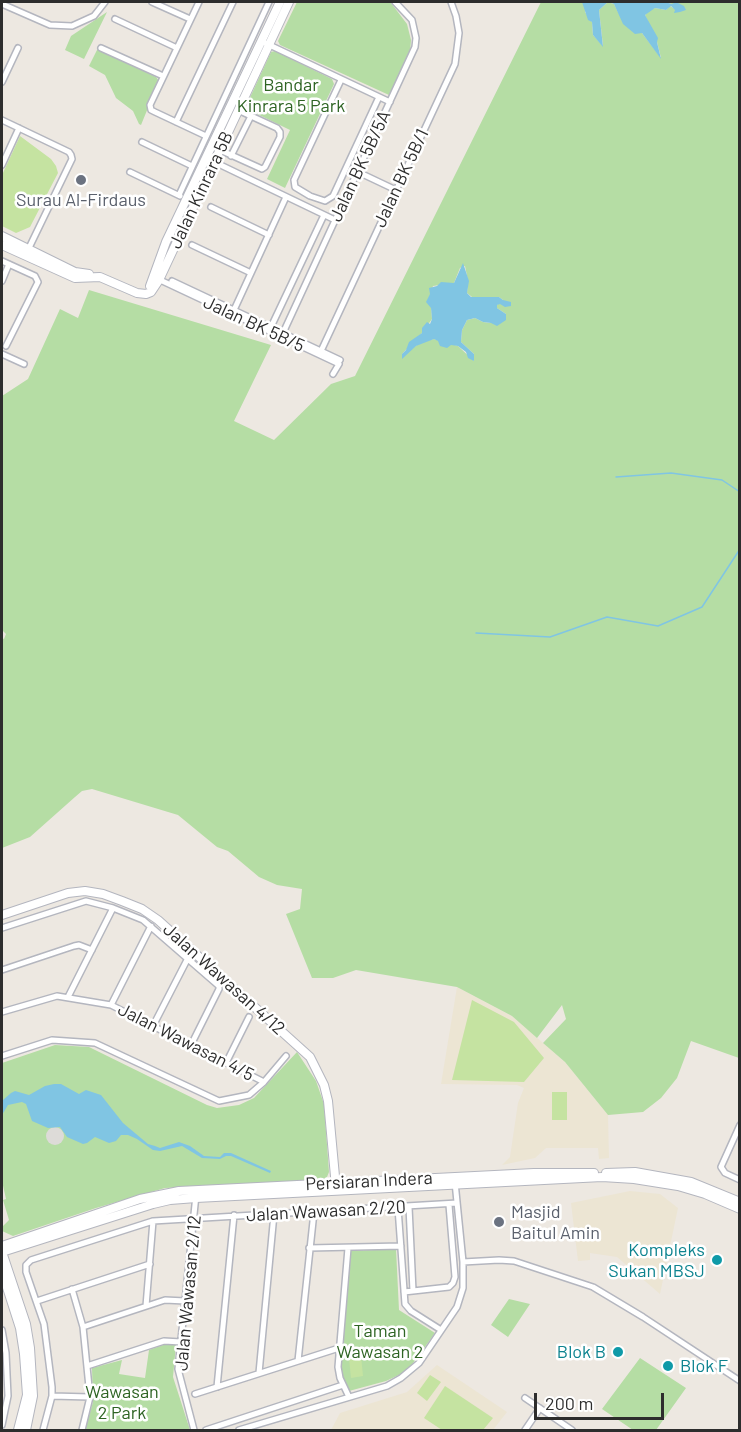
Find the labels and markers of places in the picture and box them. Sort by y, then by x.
marker: Surau Al-Firdaus [74,173,88,187]
place label: Surau Al-Firdaus [16,189,146,211]
place label: Masjid Baitul Amin [511,1201,600,1244]
marker: Masjid Baitul Amin [492,1215,506,1229]
place label: Kompleks Sukan MBSJ [608,1239,705,1282]
marker: Kompleks Sukan MBSJ [710,1253,724,1267]
place label: Blok B [557,1341,606,1363]
marker: Blok B [611,1345,625,1359]
place label: Blok F [680,1355,728,1377]
marker: Blok F [661,1359,675,1373]

